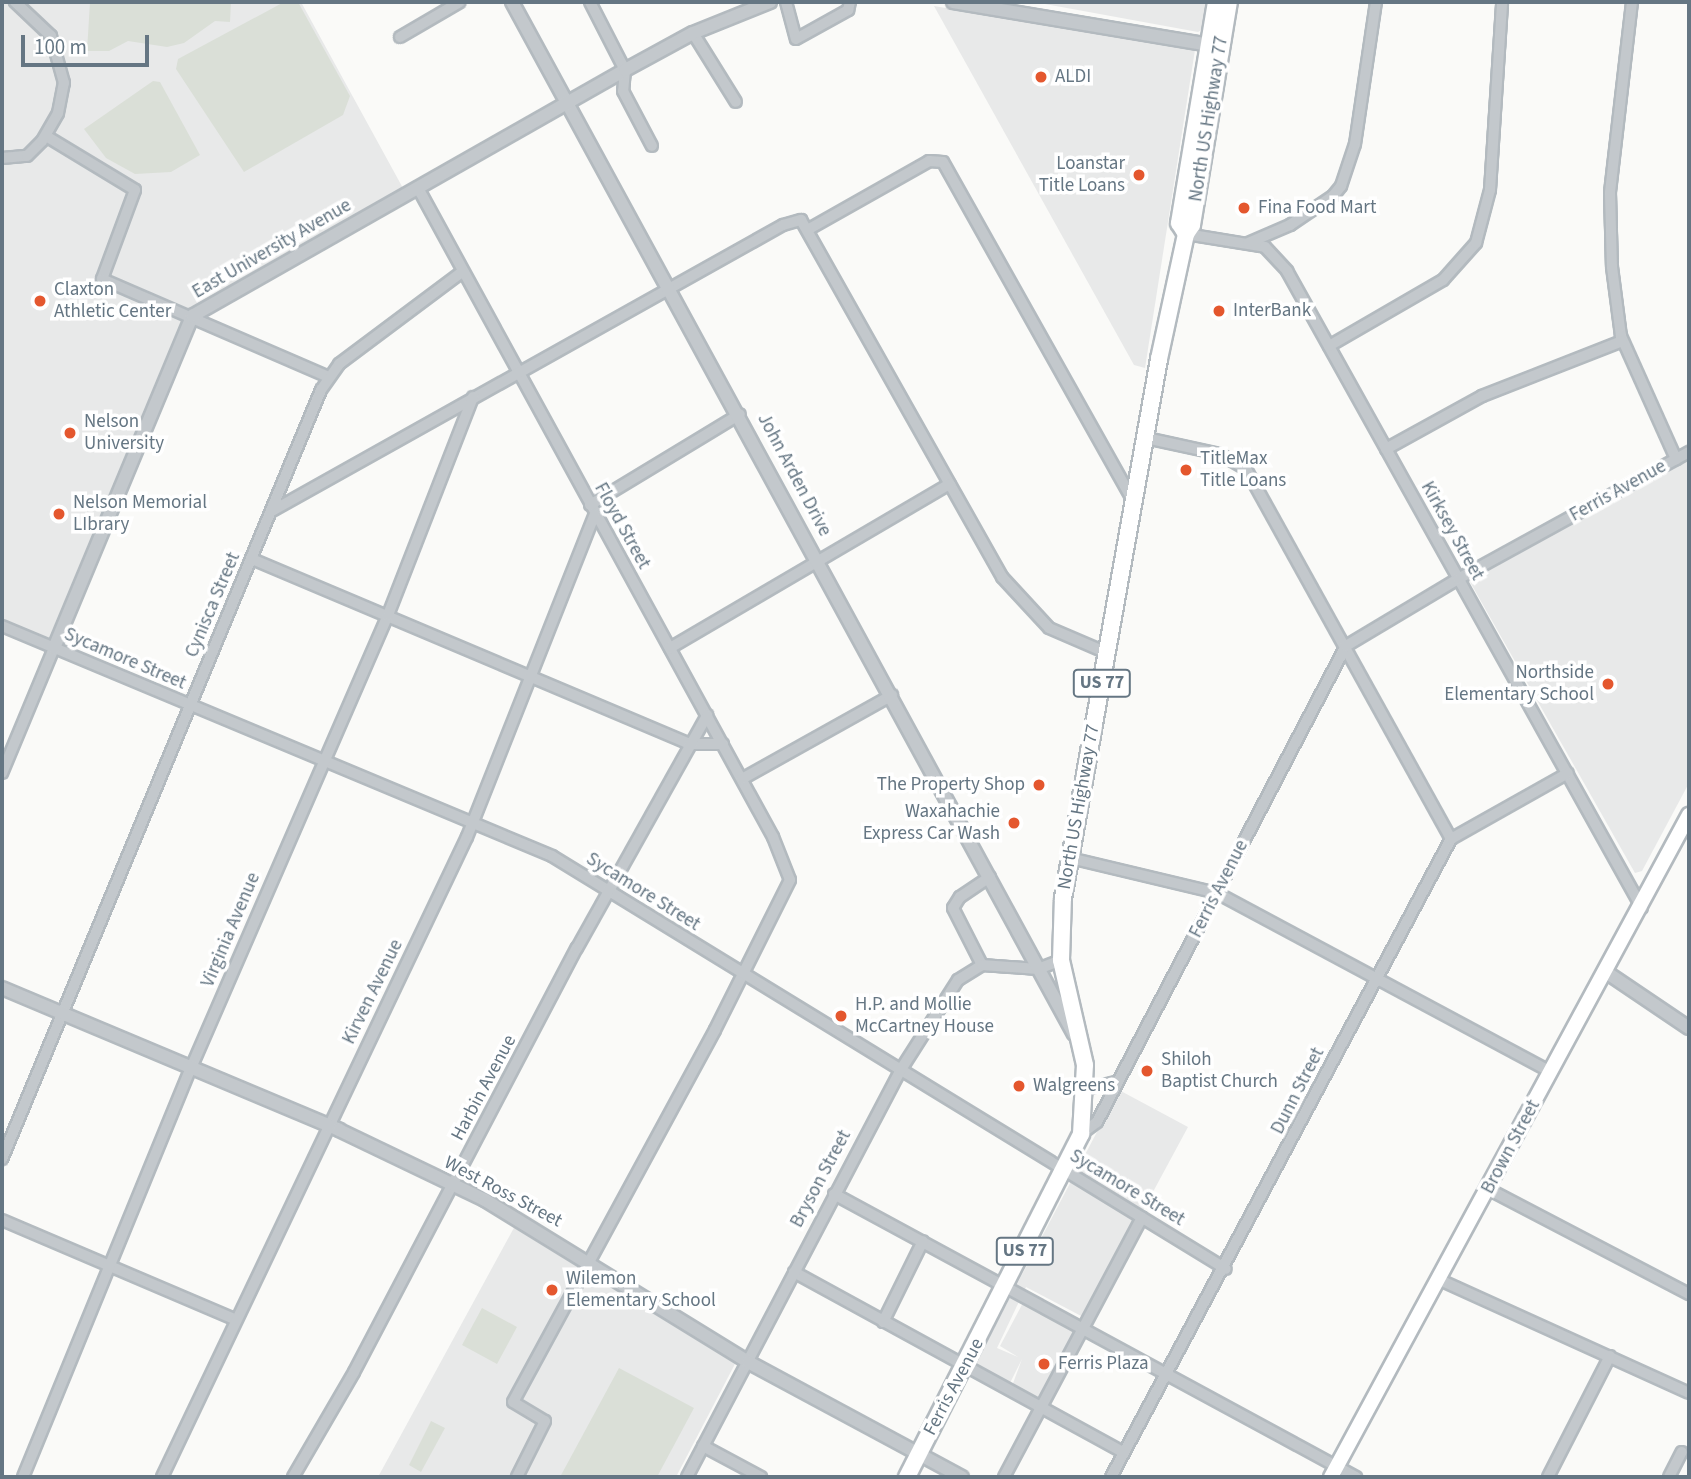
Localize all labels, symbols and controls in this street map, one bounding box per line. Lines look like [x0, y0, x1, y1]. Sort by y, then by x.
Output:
scale bar [24, 21, 152, 65]
text: 100 m [34, 32, 87, 62]
street label: North US Highway 77 [1185, 35, 1233, 203]
place label: ALDI [1055, 66, 1091, 88]
marker: ALDI [1033, 69, 1049, 85]
place label: Loanstar Title Loans [1039, 153, 1125, 197]
marker: Loanstar Title Loans [1131, 167, 1147, 183]
street label: East University Avenue [188, 194, 356, 304]
place label: Fina Food Mart [1258, 197, 1376, 219]
marker: Fina Food Mart [1236, 200, 1252, 216]
place label: Claxton Athletic Center [54, 279, 171, 323]
marker: Claxton Athletic Center [32, 293, 48, 309]
place label: InterBank [1233, 300, 1311, 322]
marker: InterBank [1211, 303, 1227, 319]
street label: John Arden Drive [752, 410, 836, 540]
place label: Nelson University [84, 411, 164, 455]
marker: Nelson University [62, 425, 78, 441]
place label: TitleMax Title Loans [1200, 448, 1286, 492]
street label: Ferris Avenue [1566, 455, 1670, 527]
marker: TitleMax Title Loans [1178, 462, 1194, 478]
street label: Kirksey Street [1416, 478, 1488, 584]
street label: Floyd Street [589, 479, 655, 573]
place label: Nelson Memorial LIbrary [73, 492, 207, 536]
marker: Nelson Memorial LIbrary [51, 506, 67, 522]
street label: Cynisca Street [181, 549, 245, 661]
street label: Sycamore Street [61, 623, 189, 695]
place label: Northside Elementary School [1444, 662, 1594, 706]
road number: US 77 [1072, 668, 1132, 698]
marker: Northside Elementary School [1600, 676, 1616, 692]
street label: North US Highway 77 [1053, 723, 1105, 891]
place label: The Property Shop [877, 774, 1025, 796]
marker: The Property Shop [1031, 777, 1047, 793]
place label: Waxahachie Express Car Wash [863, 801, 1000, 845]
marker: Waxahachie Express Car Wash [1006, 815, 1022, 831]
street label: Ferris Avenue [1185, 836, 1253, 942]
street label: Sycamore Street [582, 848, 704, 936]
street label: Virginia Avenue [197, 869, 265, 991]
street label: Kirven Avenue [338, 936, 408, 1048]
place label: H.P. and Mollie McCartney House [855, 994, 994, 1038]
marker: H.P. and Mollie McCartney House [833, 1008, 849, 1024]
street label: Harbin Avenue [447, 1031, 521, 1145]
street label: Dunn Street [1266, 1044, 1330, 1138]
place label: Shiloh Baptist Church [1161, 1049, 1278, 1093]
marker: Shiloh Baptist Church [1139, 1063, 1155, 1079]
place label: Walgreens [1033, 1075, 1115, 1097]
marker: Walgreens [1011, 1078, 1027, 1094]
street label: Brown Street [1477, 1096, 1545, 1198]
street label: Bryson Street [786, 1126, 856, 1232]
street label: Sycamore Street [1065, 1145, 1189, 1231]
street label: West Ross Street [440, 1151, 566, 1233]
road number: US 77 [995, 1236, 1055, 1266]
place label: Wilemon Elementary School [566, 1268, 716, 1312]
marker: Wilemon Elementary School [544, 1282, 560, 1298]
street label: Ferris Avenue [919, 1335, 989, 1439]
place label: Ferris Plaza [1058, 1353, 1149, 1375]
marker: Ferris Plaza [1036, 1356, 1052, 1372]

